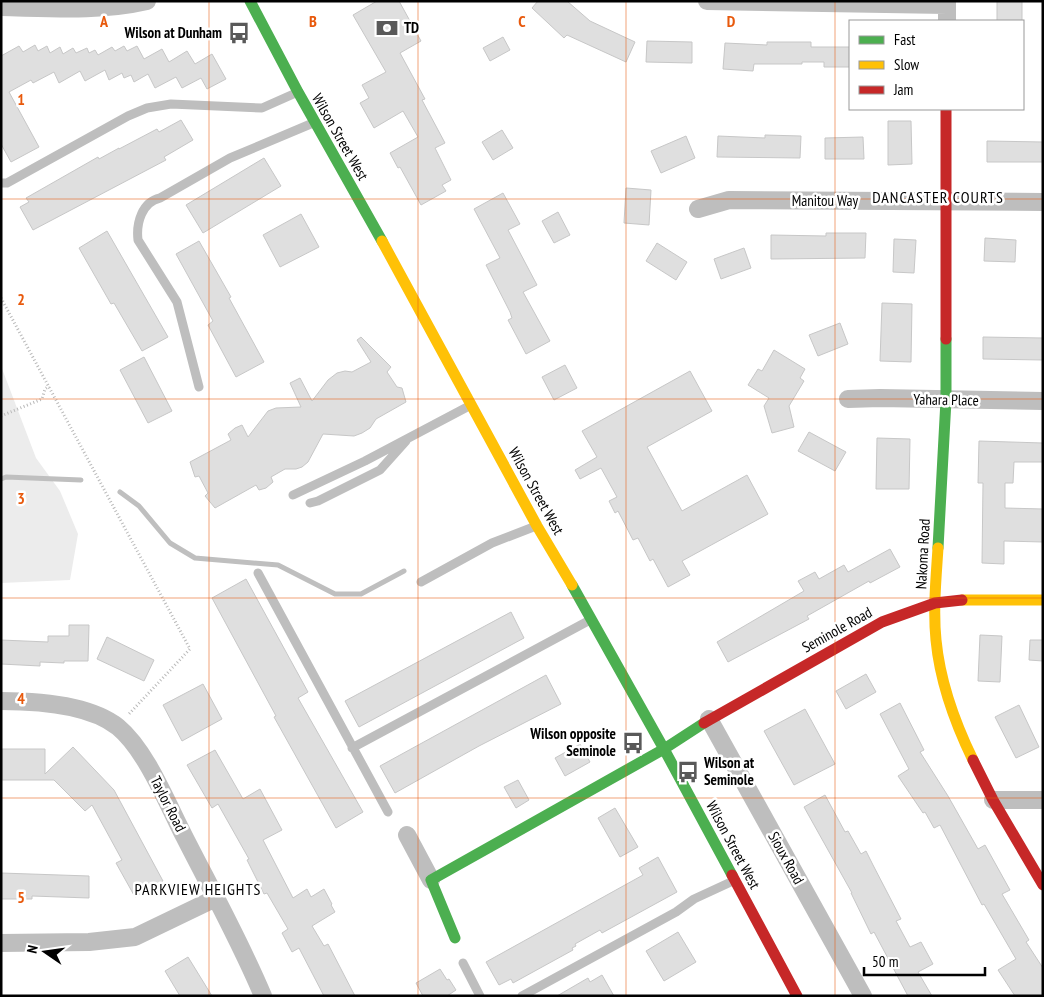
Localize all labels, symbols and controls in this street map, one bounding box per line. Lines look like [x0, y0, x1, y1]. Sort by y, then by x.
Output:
text: A [99, 11, 109, 31]
text: B [309, 11, 317, 31]
text: C [518, 11, 526, 31]
text: D [727, 11, 736, 31]
bank icon: TD [374, 15, 400, 41]
place label: TD [404, 18, 419, 37]
bus stop icon: Wilson at Dunham [226, 20, 252, 46]
legend [849, 20, 1024, 110]
place label: Wilson at Dunham [124, 23, 222, 42]
text: Fast [894, 30, 915, 49]
text: Slow [894, 55, 919, 74]
text: Jam [893, 80, 913, 99]
text: 1 [17, 89, 25, 109]
street label: Wilson Street West [308, 90, 373, 184]
district label: DANCASTER COURTS [872, 187, 1004, 207]
street label: Manitou Way [792, 191, 859, 210]
text: 2 [17, 289, 25, 309]
street label: Yahara Place [913, 389, 979, 410]
street label: Wilson Street West [505, 444, 568, 538]
text: 3 [17, 488, 25, 508]
street label: Nakoma Road [911, 518, 934, 590]
street label: Seminole Road [798, 603, 875, 657]
text: 4 [17, 688, 25, 708]
place label: Wilson opposite Seminole [529, 724, 616, 760]
bus stop icon: Wilson opposite Seminole [620, 730, 646, 756]
place label: Wilson at Seminole [703, 753, 755, 789]
bus stop icon: Wilson at Seminole [675, 759, 701, 785]
street label: Taylor Road [146, 773, 191, 835]
street label: Wilson Street West [702, 797, 765, 892]
street label: Sioux Road [764, 828, 809, 887]
district label: PARKVIEW HEIGHTS [135, 879, 261, 899]
text: 5 [17, 887, 25, 907]
north arrow [20, 927, 70, 977]
text: N [23, 943, 42, 955]
scale bar [864, 944, 985, 976]
text: 50 m [872, 952, 898, 971]

